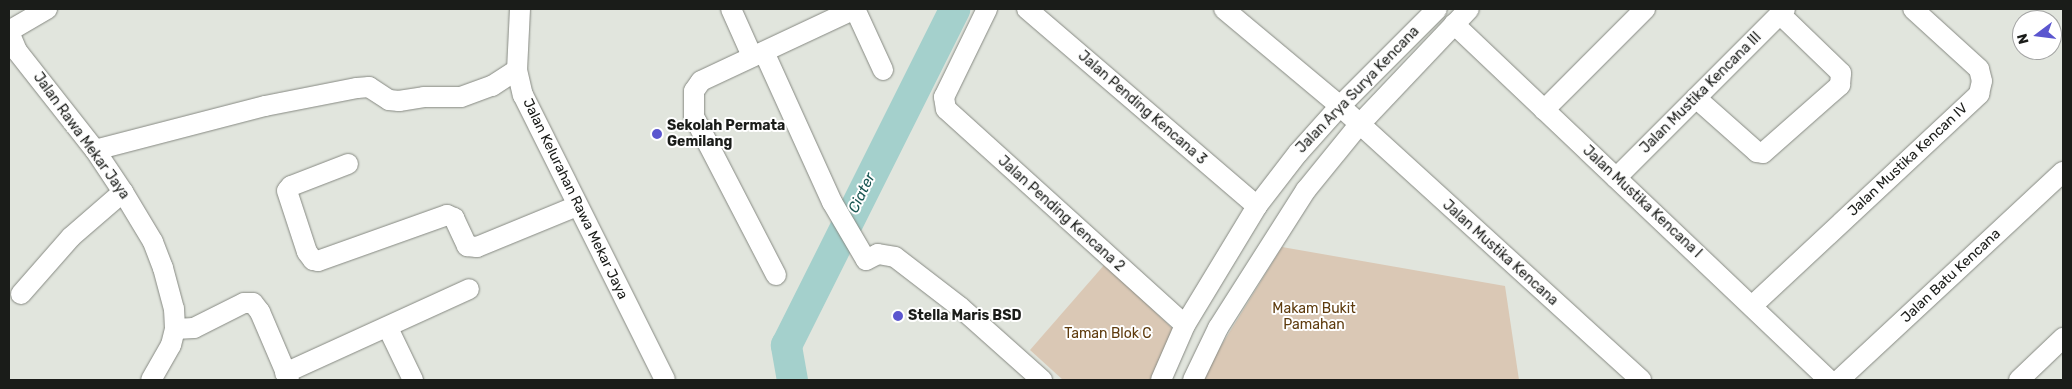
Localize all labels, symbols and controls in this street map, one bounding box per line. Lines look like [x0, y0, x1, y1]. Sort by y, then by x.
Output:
north arrow [2012, 10, 2062, 60]
street label: Jalan Arya Surya Kencana [1293, 23, 1423, 157]
street label: Jalan Mustika Kencana III [1637, 29, 1765, 157]
text: N [2013, 32, 2033, 46]
street label: Jalan Pending Kencana 3 [1074, 48, 1210, 168]
street label: Jalan Rawa Mekar Jaya [29, 69, 133, 203]
street label: Jalan Kelurahan Rawa Mekar Jaya [519, 96, 631, 302]
street label: Jalan Mustika Kencan IV [1844, 100, 1972, 220]
place label: Sekolah Permata Gemilang [667, 118, 785, 150]
marker: Sekolah Permata Gemilang [651, 128, 663, 140]
street label: Jalan Mustika Kencana I [1579, 142, 1705, 262]
street label: Jalan Pending Kencana 2 [994, 153, 1128, 275]
water label: Ciater [845, 170, 879, 216]
street label: Jalan Mustika Kencana [1439, 197, 1561, 309]
street label: Jalan Batu Kencana [1898, 226, 2004, 326]
park label: Makam Bukit Pamahan [1272, 301, 1356, 334]
place label: Stella Maris BSD [908, 308, 1021, 324]
marker: Stella Maris BSD [892, 310, 904, 322]
park label: Taman Blok C [1064, 326, 1152, 342]

